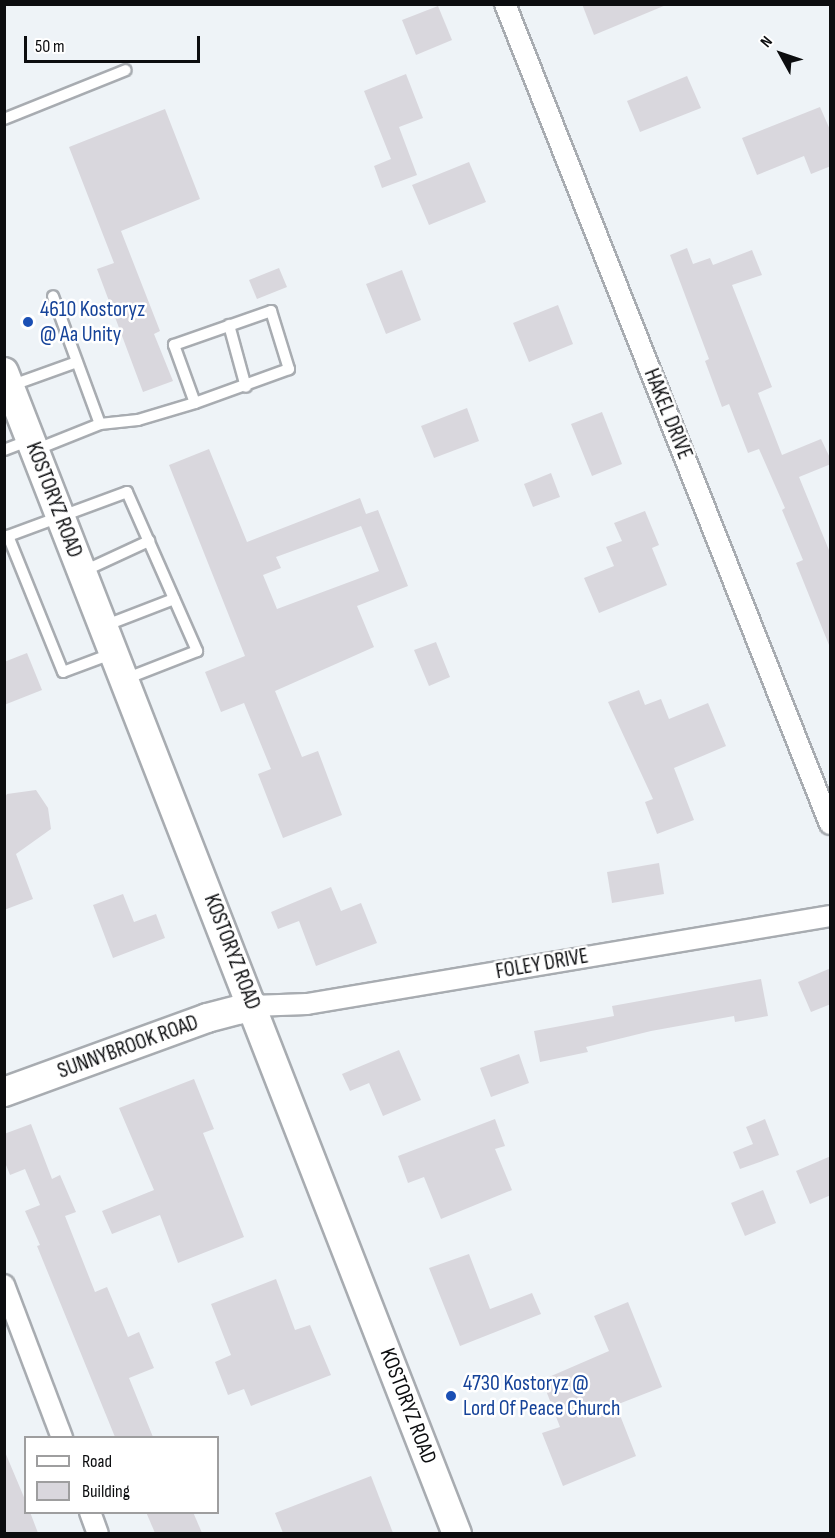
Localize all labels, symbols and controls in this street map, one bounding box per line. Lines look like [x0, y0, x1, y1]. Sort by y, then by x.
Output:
scale bar [27, 24, 202, 62]
north arrow [751, 24, 811, 84]
text: N [757, 33, 777, 51]
text: 50 m [35, 36, 65, 57]
place label: 4610 Kostoryz @ Aa Unity [40, 296, 145, 348]
marker: 4610 Kostoryz @ Aa Unity [21, 315, 35, 329]
street label: HAKEL DRIVE [638, 365, 698, 463]
street label: KOSTORYZ ROAD [20, 438, 88, 562]
street label: KOSTORYZ ROAD [198, 890, 266, 1014]
street label: FOLEY DRIVE [494, 943, 590, 985]
street label: SUNNYBROOK ROAD [54, 1009, 202, 1085]
street label: KOSTORYZ ROAD [374, 1344, 442, 1468]
place label: 4730 Kostoryz @ Lord Of Peace Church [463, 1370, 620, 1422]
marker: 4730 Kostoryz @ Lord Of Peace Church [444, 1389, 458, 1403]
legend [24, 1436, 219, 1514]
text: Road [82, 1451, 112, 1472]
text: Building [82, 1481, 130, 1502]

